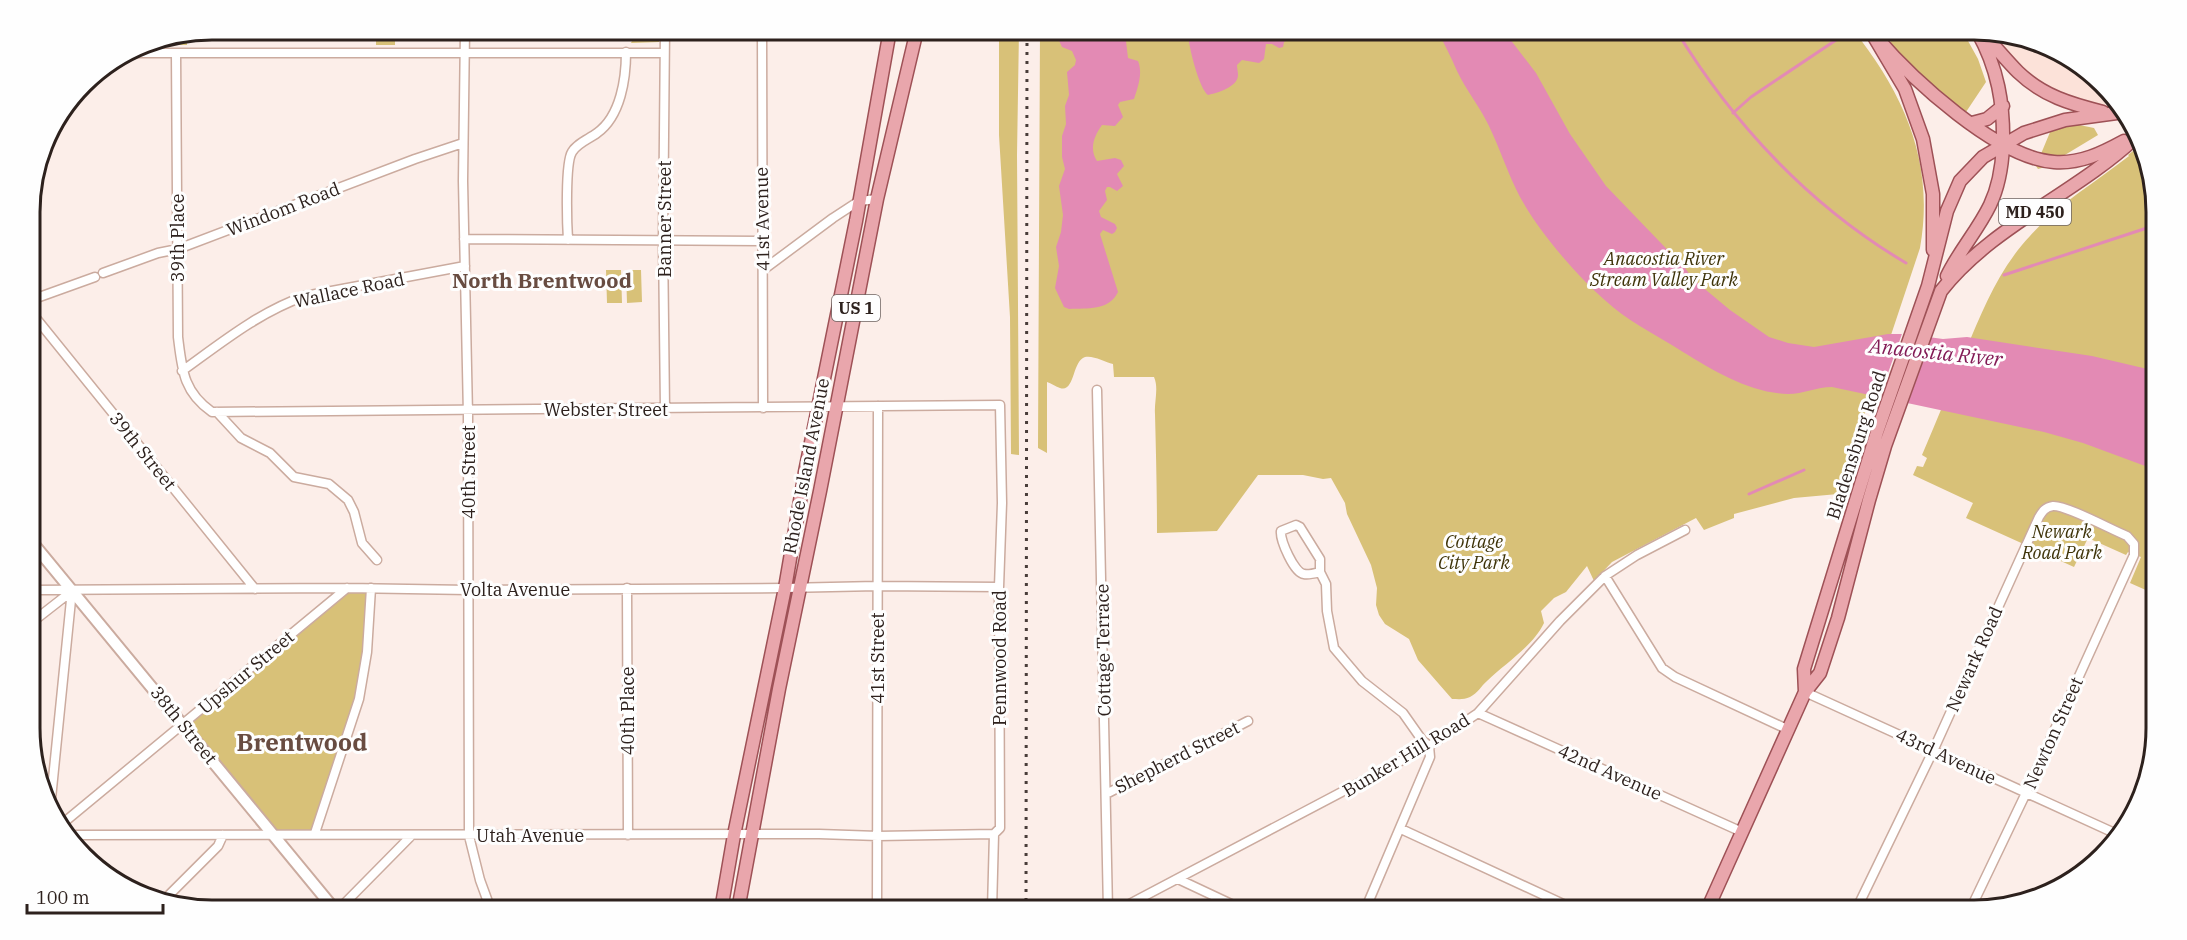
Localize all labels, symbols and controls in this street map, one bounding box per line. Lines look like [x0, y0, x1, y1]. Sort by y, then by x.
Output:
street label: Banner Street [653, 160, 676, 278]
street label: 41st Avenue [750, 167, 774, 271]
street label: Windom Road [223, 177, 343, 241]
street label: 39th Place [166, 194, 189, 282]
road number: MD 450 [1999, 199, 2071, 225]
park label: Anacostia River Stream Valley Park [1589, 247, 1739, 291]
district label: North Brentwood [452, 266, 632, 294]
street label: Wallace Road [292, 267, 407, 313]
road number: US 1 [832, 295, 880, 321]
water label: Anacostia River [1866, 331, 2005, 373]
street label: Bladensburg Road [1821, 368, 1891, 522]
street label: Rhode Island Avenue [778, 376, 834, 556]
street label: Webster Street [544, 398, 668, 421]
street label: 39th Street [105, 407, 181, 495]
street label: 40th Street [457, 425, 480, 519]
park label: Newark Road Park [2021, 520, 2103, 564]
park label: Cottage City Park [1438, 530, 1510, 574]
street label: Volta Avenue [460, 578, 570, 601]
street label: Cottage Terrace [1090, 584, 1116, 716]
street label: Pennwood Road [988, 590, 1011, 726]
street label: Newark Road [1941, 603, 2007, 715]
street label: 41st Street [866, 612, 889, 704]
street label: Upshur Street [193, 625, 299, 719]
street label: 40th Place [616, 667, 639, 755]
street label: Newton Street [2018, 673, 2088, 793]
street label: 38th Street [146, 681, 222, 769]
street label: Bunker Hill Road [1338, 708, 1474, 802]
street label: Shepherd Street [1111, 716, 1243, 798]
street label: 43rd Avenue [1892, 723, 2000, 789]
district label: Brentwood [237, 726, 367, 758]
street label: 42nd Avenue [1554, 739, 1666, 805]
street label: Utah Avenue [476, 824, 584, 847]
scale bar [27, 877, 164, 915]
text: 100 m [36, 886, 90, 909]

